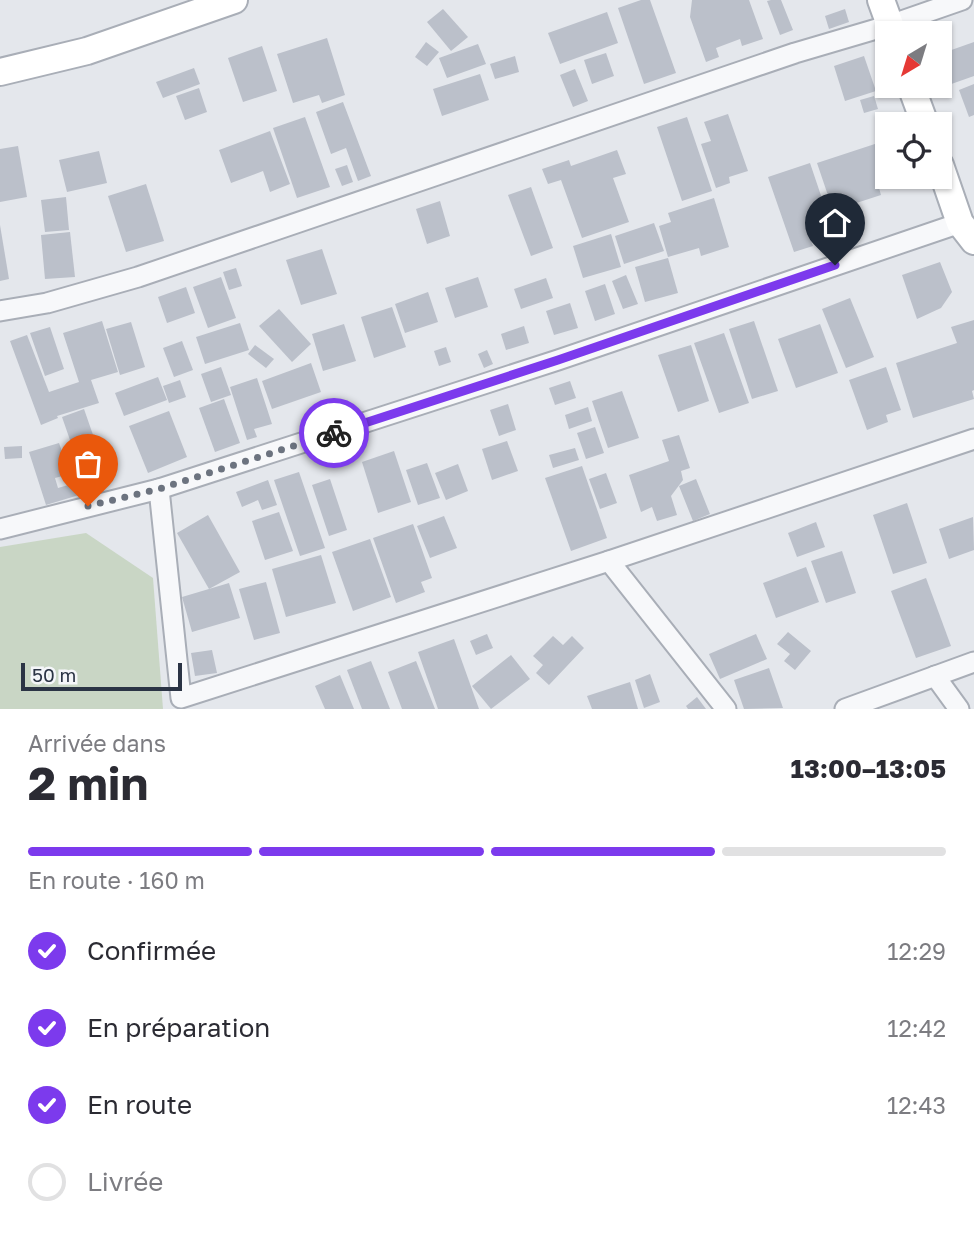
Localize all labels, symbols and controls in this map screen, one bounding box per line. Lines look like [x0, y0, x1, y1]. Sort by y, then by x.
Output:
north arrow [875, 21, 952, 98]
map controls [875, 21, 952, 189]
button: locate [875, 112, 952, 189]
pin [805, 193, 865, 265]
icon: home [816, 204, 854, 242]
courier [299, 398, 369, 468]
icon: bike [315, 414, 353, 452]
pin [58, 434, 118, 506]
icon: bag [69, 445, 107, 483]
scale bar [21, 660, 182, 692]
text: 50 m [32, 663, 76, 686]
text: Arrivée dans [28, 729, 166, 757]
text: 13:00–13:05 [791, 753, 946, 784]
text: 2 min [28, 755, 148, 810]
text: En route · 160 m [28, 866, 205, 894]
icon: check [28, 932, 66, 970]
text: Confirmée [87, 935, 216, 966]
text: 12:29 [887, 937, 946, 965]
icon: check [28, 1009, 66, 1047]
text: En préparation [87, 1012, 270, 1043]
text: 12:42 [887, 1014, 946, 1042]
icon: check [28, 1086, 66, 1124]
text: En route [87, 1089, 192, 1120]
text: 12:43 [887, 1091, 946, 1119]
text: Livrée [87, 1166, 163, 1197]

